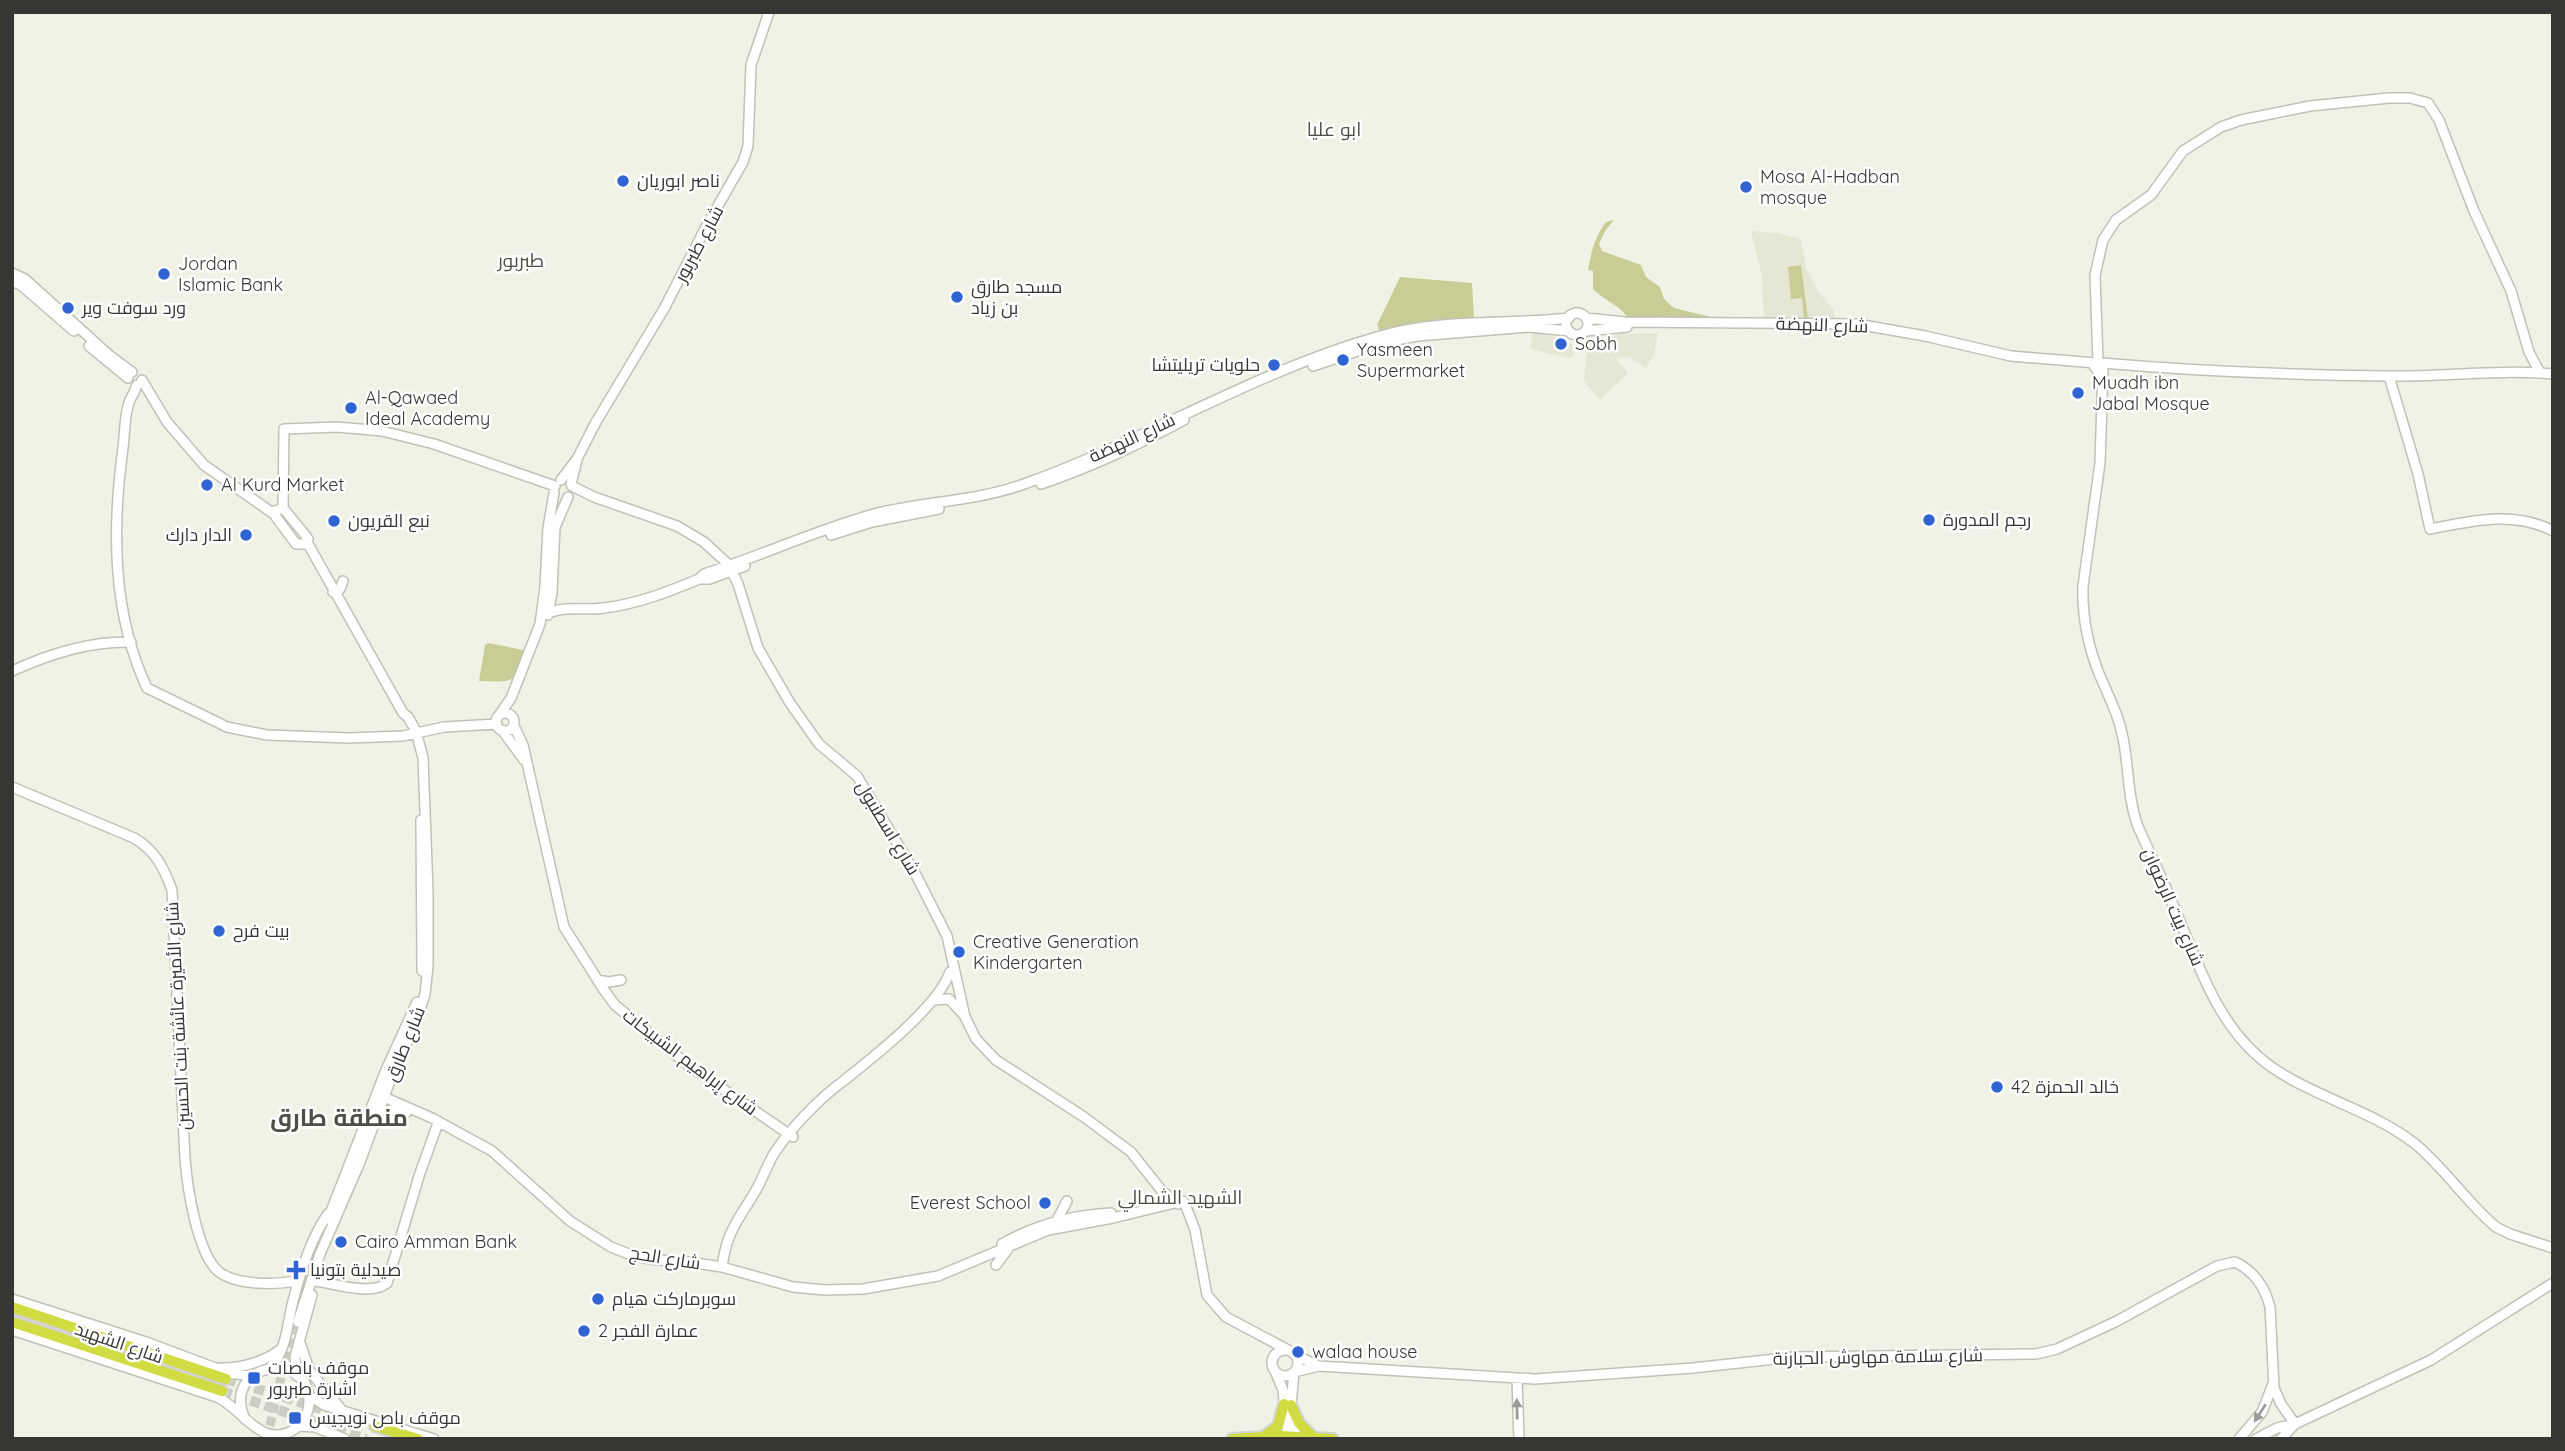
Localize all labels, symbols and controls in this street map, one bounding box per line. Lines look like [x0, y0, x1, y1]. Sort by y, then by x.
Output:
district label: ابو عليا [1307, 117, 1361, 141]
place label: Mosa Al-Hadban mosque [1760, 165, 1900, 209]
place label: ناصر ابوريان [637, 169, 720, 192]
marker: ناصر ابوريان [615, 173, 631, 189]
marker: Mosa Al-Hadban mosque [1738, 179, 1754, 195]
street label: شارع طبربور [668, 201, 729, 288]
district label: طبربور [497, 248, 544, 272]
place label: Jordan Islamic Bank [178, 252, 283, 296]
marker: Jordan Islamic Bank [156, 266, 172, 282]
place label: مسجد طارق بن زياد [971, 275, 1062, 319]
marker: مسجد طارق بن زياد [949, 289, 965, 305]
place label: ورد سوفت وير [81, 296, 186, 319]
marker: ورد سوفت وير [60, 300, 76, 316]
street label: شارع النهضة [1775, 311, 1869, 339]
place label: Sobh [1575, 332, 1617, 355]
marker: Sobh [1553, 336, 1569, 352]
place label: Yasmeen Supermarket [1357, 338, 1465, 382]
marker: Yasmeen Supermarket [1335, 352, 1351, 368]
place label: حلويات تريليتشا [1151, 353, 1260, 376]
marker: حلويات تريليتشا [1266, 357, 1282, 373]
place label: Muadh ibn Jabal Mosque [2092, 371, 2210, 415]
marker: Muadh ibn Jabal Mosque [2070, 385, 2086, 401]
place label: Al-Qawaed Ideal Academy [365, 386, 490, 430]
marker: Al-Qawaed Ideal Academy [343, 400, 359, 416]
street label: شارع النهضة [1085, 408, 1179, 468]
place label: Al Kurd Market [221, 473, 344, 496]
marker: Al Kurd Market [199, 477, 215, 493]
place label: رجم المدورة [1943, 508, 2031, 532]
place label: نبع القريون [348, 509, 430, 533]
marker: رجم المدورة [1921, 512, 1937, 528]
marker: نبع القريون [326, 513, 342, 529]
place label: الدار دارك [166, 523, 232, 546]
marker: الدار دارك [238, 527, 254, 543]
street label: شارع اسطنبول [850, 776, 926, 880]
street label: شارع بيت الرضوان [2136, 844, 2210, 970]
street label: شارع الأميرة عائشة بنت الحسين [160, 901, 196, 1131]
place label: بيت فرح [233, 919, 289, 943]
marker: بيت فرح [211, 923, 227, 939]
place label: Creative Generation Kindergarten [973, 930, 1139, 974]
marker: Creative Generation Kindergarten [951, 944, 967, 960]
street label: شارع طارق [379, 1003, 431, 1085]
street label: شارع إبراهيم الشبيكات [618, 1003, 762, 1121]
place label: خالد الحمزة 42 [2011, 1075, 2119, 1098]
marker: خالد الحمزة 42 [1989, 1079, 2005, 1095]
district label: منطقة طارق [270, 1102, 408, 1132]
district label: الشهيد الشمالي [1118, 1185, 1242, 1212]
place label: Everest School [910, 1191, 1031, 1214]
marker: Everest School [1037, 1195, 1053, 1211]
place label: Cairo Amman Bank [355, 1230, 517, 1253]
marker: Cairo Amman Bank [333, 1234, 349, 1250]
street label: شارع الحج [628, 1241, 702, 1275]
place label: صيدلية بتونيا [310, 1258, 401, 1281]
marker: صيدلية بتونيا [288, 1262, 304, 1278]
place label: سوبرماركت هيام [612, 1287, 736, 1311]
marker: سوبرماركت هيام [590, 1291, 606, 1307]
street label: شارع الشهيد [72, 1317, 166, 1369]
place label: عمارة الفجر 2 [598, 1319, 699, 1342]
marker: عمارة الفجر 2 [576, 1323, 592, 1339]
place label: walaa house [1312, 1340, 1418, 1363]
street label: شارع سلامة مهاوش الحبارنة [1773, 1343, 1983, 1371]
marker: walaa house [1290, 1344, 1306, 1360]
place label: موقف باصات اشارة طبربور [267, 1356, 369, 1400]
marker: موقف باصات اشارة طبربور [246, 1370, 262, 1386]
one-way arrow [1511, 1398, 1523, 1420]
one-way arrow [2253, 1404, 2267, 1422]
place label: موقف باص نويجيس [309, 1406, 461, 1429]
marker: موقف باص نويجيس [287, 1410, 303, 1426]

